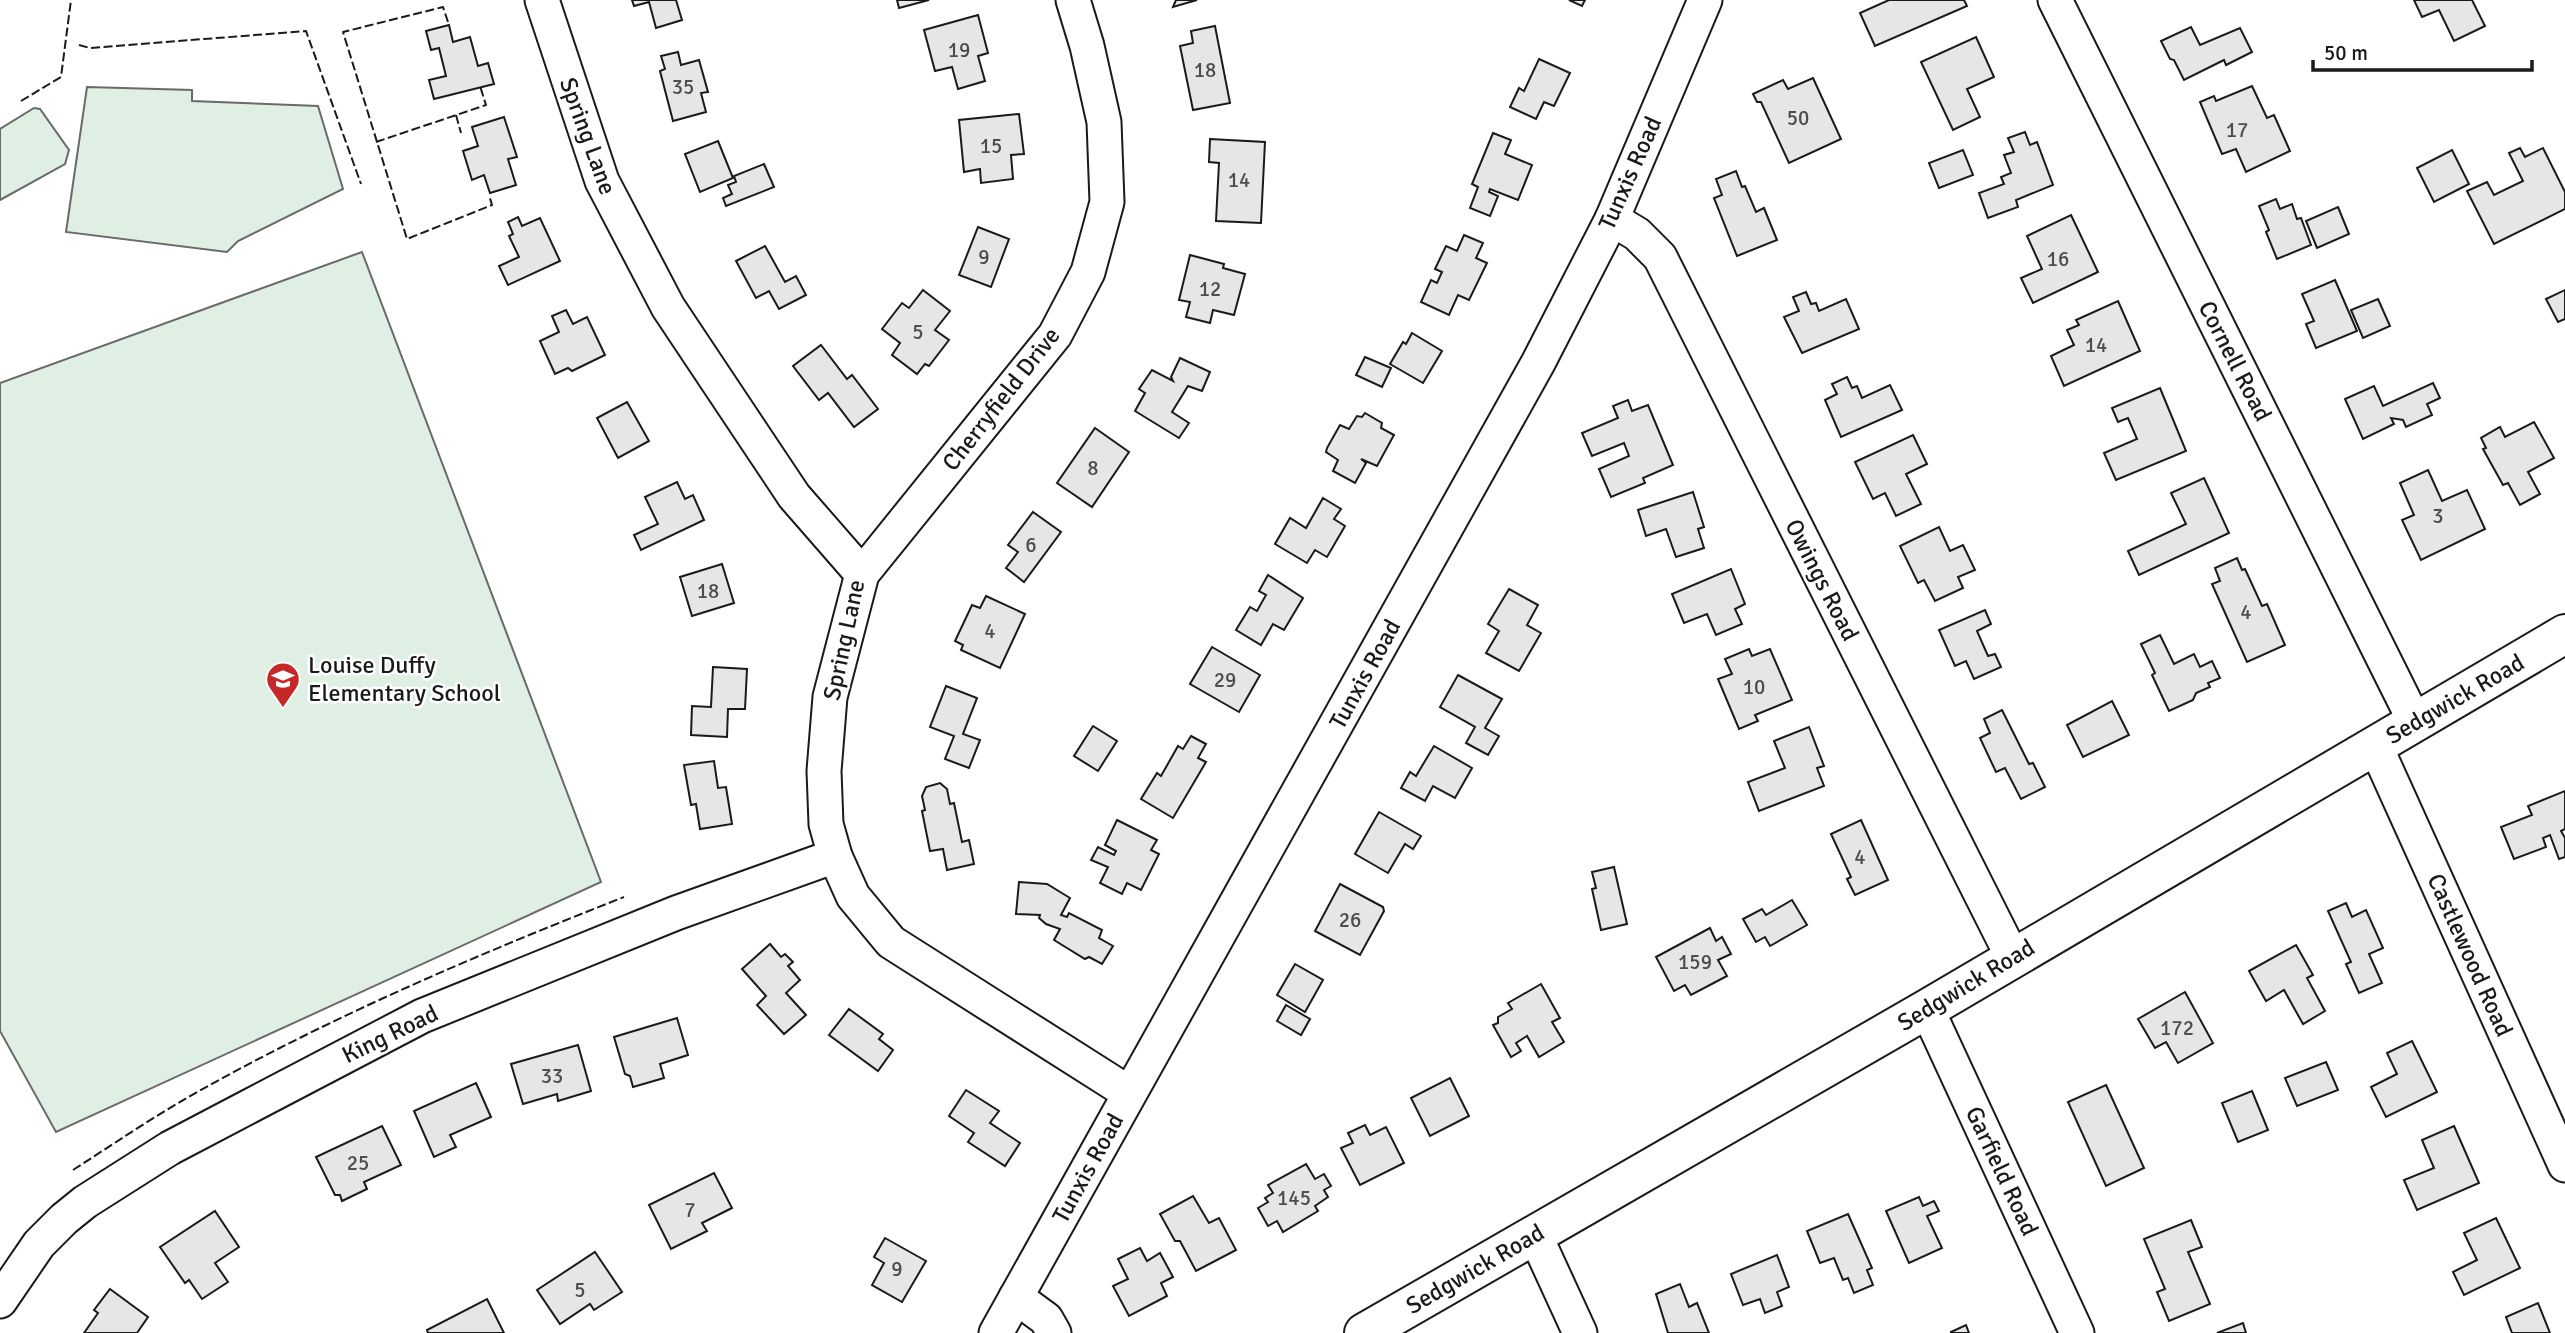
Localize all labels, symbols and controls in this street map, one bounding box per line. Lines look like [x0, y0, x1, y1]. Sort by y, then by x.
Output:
scale bar [2313, 28, 2532, 72]
house number: 19 [948, 37, 970, 63]
text: 50 m [2324, 40, 2368, 66]
house number: 18 [1194, 57, 1216, 83]
street label: Spring Lane [553, 73, 623, 199]
house number: 35 [672, 74, 694, 100]
house number: 50 [1787, 105, 1809, 131]
street label: Tunxis Road [1592, 112, 1668, 234]
house number: 17 [2226, 117, 2248, 143]
house number: 15 [980, 133, 1002, 159]
house number: 14 [1228, 167, 1250, 193]
house number: 9 [978, 244, 990, 270]
house number: 16 [2047, 246, 2069, 272]
house number: 12 [1199, 276, 1221, 302]
street label: Cornell Road [2192, 296, 2278, 426]
house number: 5 [912, 319, 924, 345]
street label: Cherryfield Drive [936, 321, 1066, 477]
house number: 14 [2085, 332, 2107, 358]
house number: 8 [1087, 455, 1099, 481]
house number: 3 [2432, 503, 2444, 529]
street label: Owings Road [1778, 514, 1866, 646]
house number: 6 [1025, 532, 1037, 558]
street label: Spring Lane [817, 577, 871, 703]
house number: 18 [697, 578, 719, 604]
house number: 4 [2240, 599, 2252, 625]
street label: Tunxis Road [1323, 614, 1407, 734]
house number: 4 [984, 618, 996, 644]
street label: Sedgwick Road [2380, 647, 2530, 751]
place label: Louise Duffy Elementary School [308, 650, 501, 708]
school or university icon: Louise Duffy Elementary School [264, 660, 302, 709]
house number: 29 [1214, 667, 1236, 693]
house number: 10 [1743, 674, 1765, 700]
house number: 4 [1854, 844, 1866, 870]
street label: Castlewood Road [2421, 869, 2519, 1041]
house number: 26 [1339, 907, 1361, 933]
street label: Sedgwick Road [1892, 932, 2040, 1038]
house number: 159 [1678, 949, 1712, 975]
street label: King Road [337, 998, 443, 1070]
house number: 172 [2160, 1015, 2194, 1041]
house number: 33 [541, 1063, 563, 1089]
street label: Garfield Road [1959, 1102, 2045, 1240]
street label: Tunxis Road [1046, 1108, 1130, 1228]
house number: 25 [347, 1150, 369, 1176]
house number: 145 [1277, 1185, 1311, 1211]
house number: 7 [684, 1197, 696, 1223]
street label: Sedgwick Road [1400, 1217, 1550, 1321]
house number: 9 [891, 1256, 903, 1282]
house number: 5 [574, 1277, 586, 1303]

